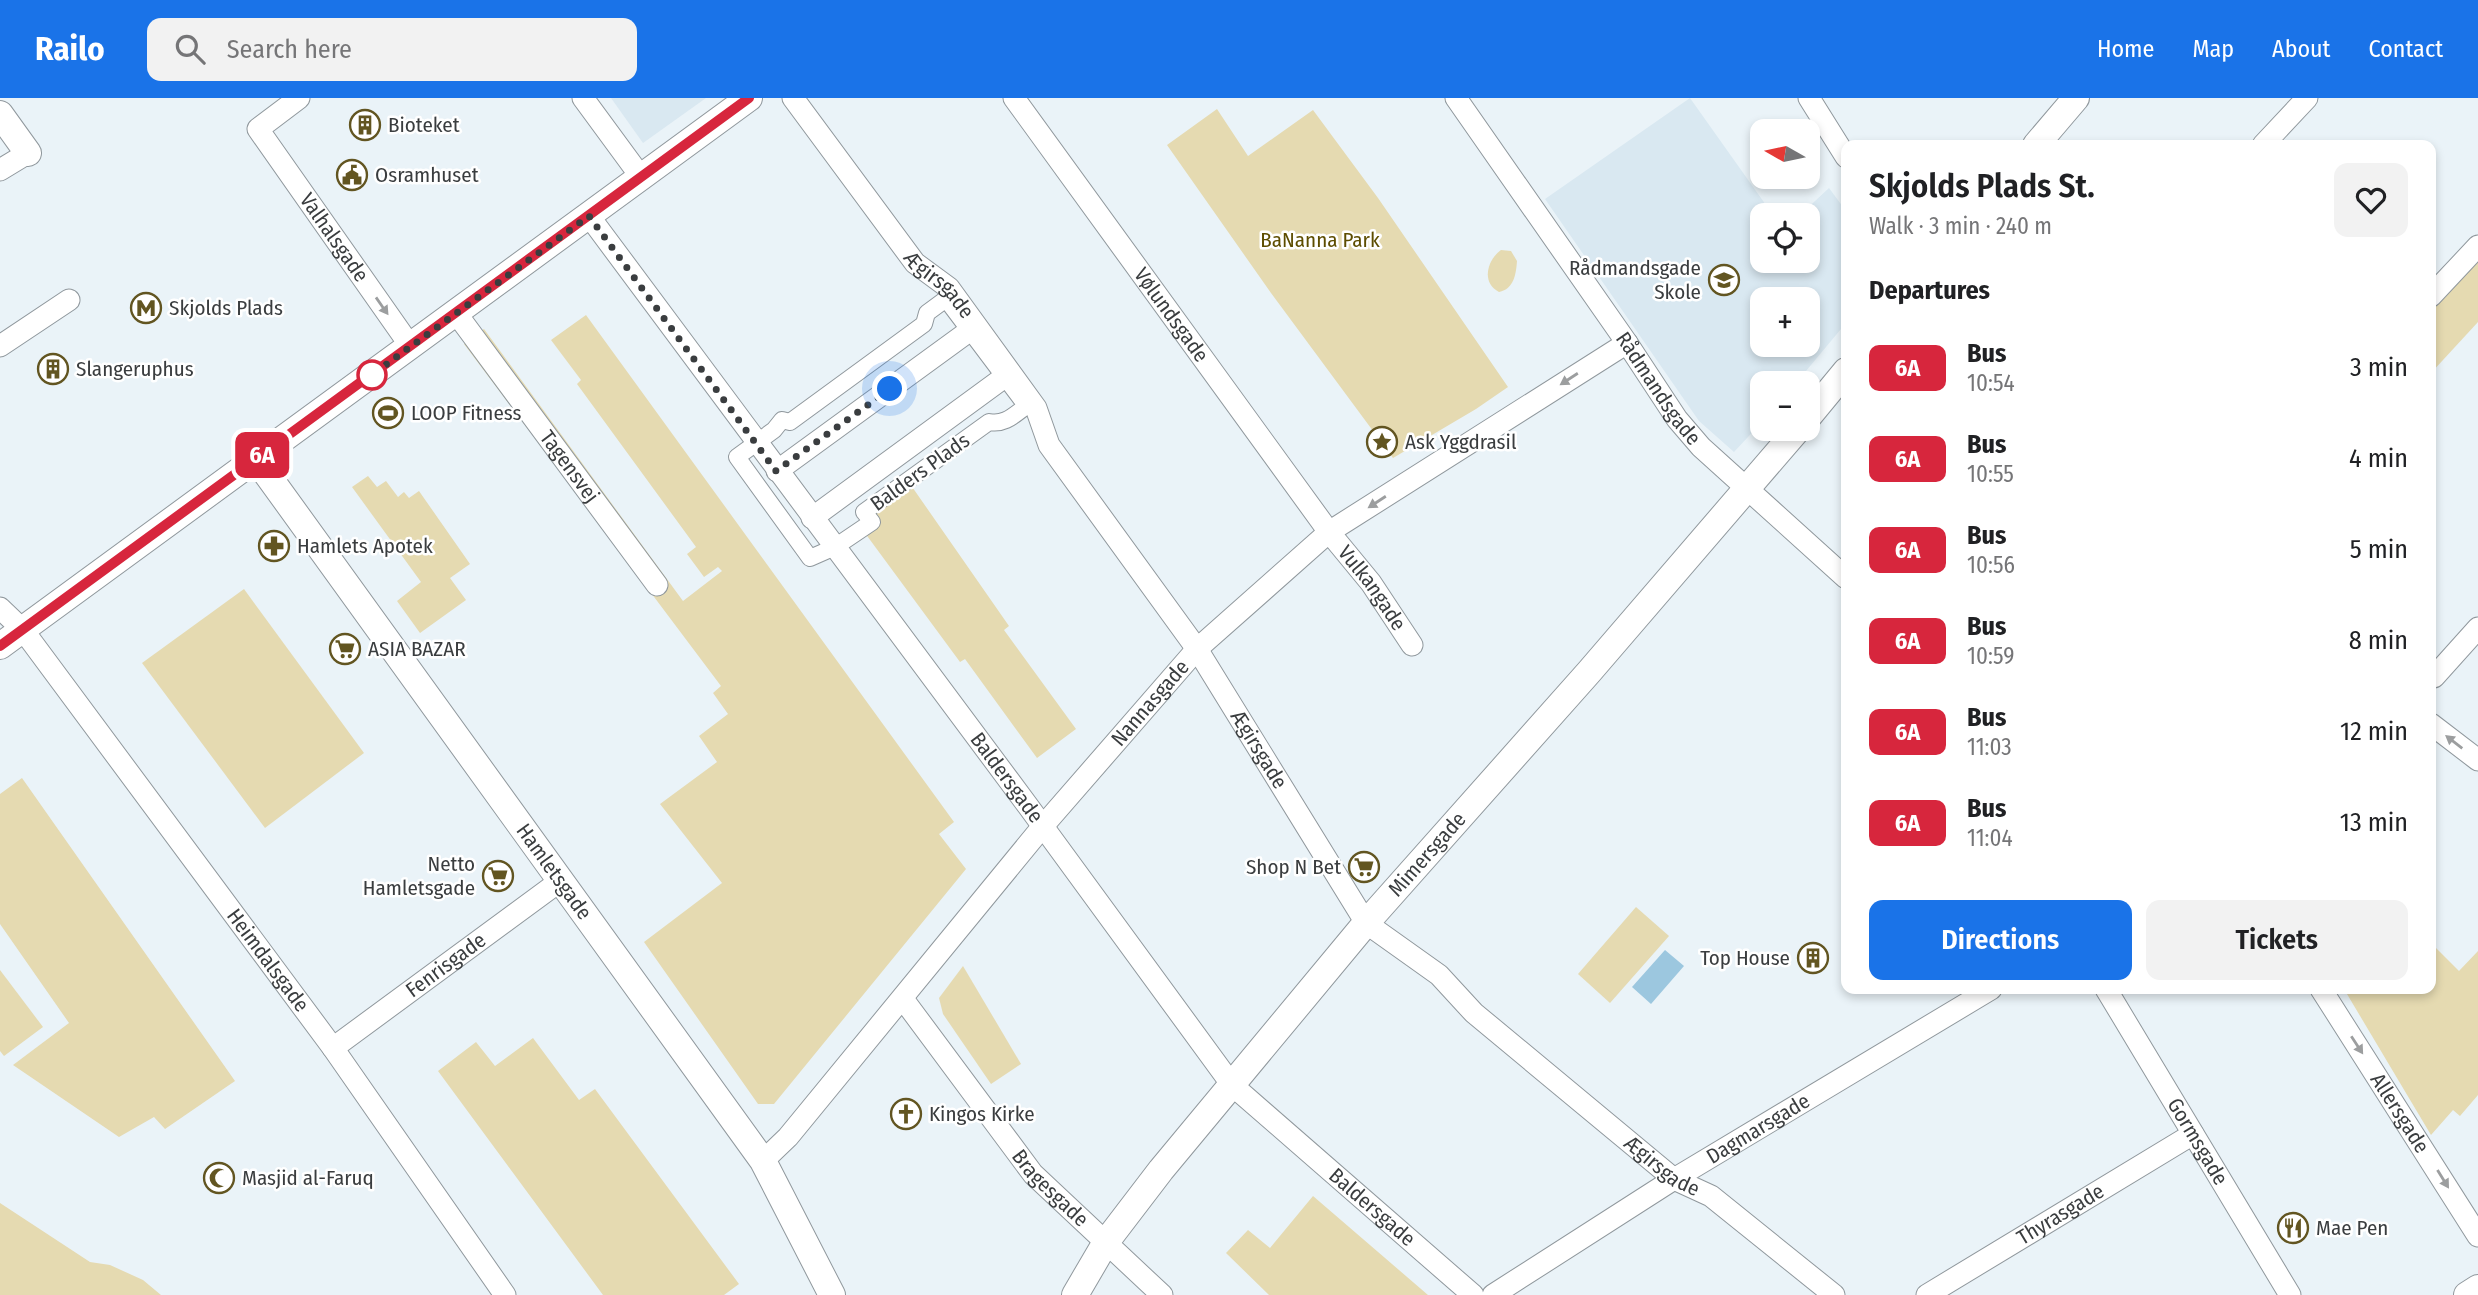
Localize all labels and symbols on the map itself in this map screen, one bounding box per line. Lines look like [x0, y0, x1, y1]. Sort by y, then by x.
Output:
building icon: Bioteket [348, 108, 382, 142]
place label: Bioteket [388, 112, 460, 138]
north arrow [1750, 119, 1820, 189]
public building icon: Osramhuset [335, 158, 369, 192]
place label: Osramhuset [375, 162, 479, 188]
street label: Valhalsgade [294, 188, 374, 287]
park label: BaNanna Park [1260, 227, 1380, 253]
street label: Ægirsgade [897, 246, 980, 323]
place label: Rådmandsgade Skole [1569, 255, 1701, 305]
street label: Vølundsgade [1128, 263, 1214, 367]
school or university icon: Rådmandsgade Skole [1707, 263, 1741, 297]
metro station icon: Skjolds Plads [129, 291, 163, 325]
place label: Skjolds Plads [169, 295, 283, 321]
one-way arrow [375, 297, 389, 315]
street label: Rådmandsgade [1610, 327, 1707, 450]
building icon: Slangeruphus [36, 352, 70, 386]
place label: Slangeruphus [76, 356, 194, 382]
unlabelled marker [357, 360, 387, 390]
your location [872, 371, 907, 406]
one-way arrow [1560, 373, 1579, 386]
sports icon: LOOP Fitness [371, 396, 405, 430]
place label: LOOP Fitness [411, 400, 522, 426]
street label: Tagensvej [534, 425, 605, 508]
place icon: Ask Yggdrasil [1365, 425, 1399, 459]
street label: Balders Plads [865, 427, 975, 517]
place label: Ask Yggdrasil [1405, 429, 1517, 455]
line badge: 6A [230, 432, 294, 478]
one-way arrow [1368, 495, 1387, 508]
pharmacy icon: Hamlets Apotek [257, 529, 291, 563]
place label: Hamlets Apotek [297, 533, 433, 559]
street label: Vulkangade [1332, 540, 1412, 635]
supermarket icon: ASIA BAZAR [328, 632, 362, 666]
place label: ASIA BAZAR [368, 636, 466, 662]
street label: Nannasgade [1106, 654, 1195, 751]
street label: Ægirsgade [1224, 705, 1293, 794]
street label: Baldersgade [965, 727, 1049, 828]
one-way arrow [2446, 735, 2464, 750]
street label: Mimersgade [1383, 807, 1471, 902]
street label: Hamletsgade [511, 819, 597, 925]
supermarket icon: Shop N Bet [1347, 850, 1381, 884]
place label: Netto Hamletsgade [363, 851, 475, 901]
place label: Shop N Bet [1246, 854, 1341, 880]
supermarket icon: Netto Hamletsgade [481, 859, 515, 893]
street label: Heimdalsgade [221, 904, 315, 1017]
street label: Fenrisgade [401, 927, 491, 1003]
building icon: Top House [1796, 941, 1830, 975]
place label: Top House [1700, 945, 1790, 971]
one-way arrow [2351, 1035, 2364, 1055]
street label: Allersgade [2365, 1068, 2435, 1158]
street label: Dagmarsgade [1702, 1088, 1814, 1170]
street label: Gormsgade [2162, 1093, 2234, 1190]
church icon: Kingos Kirke [889, 1097, 923, 1131]
place label: Kingos Kirke [929, 1101, 1035, 1127]
street label: Ægirsgade [1618, 1130, 1704, 1202]
street label: Bragesgade [1006, 1144, 1094, 1232]
mosque icon: Masjid al-Faruq [202, 1161, 236, 1195]
street label: Baldersgade [1324, 1163, 1421, 1252]
place label: Masjid al-Faruq [242, 1165, 374, 1191]
one-way arrow [2436, 1170, 2449, 1189]
street label: Thyrasgade [2012, 1178, 2109, 1251]
restaurant icon: Mae Pen [2276, 1211, 2310, 1245]
place label: Mae Pen [2316, 1215, 2388, 1241]

